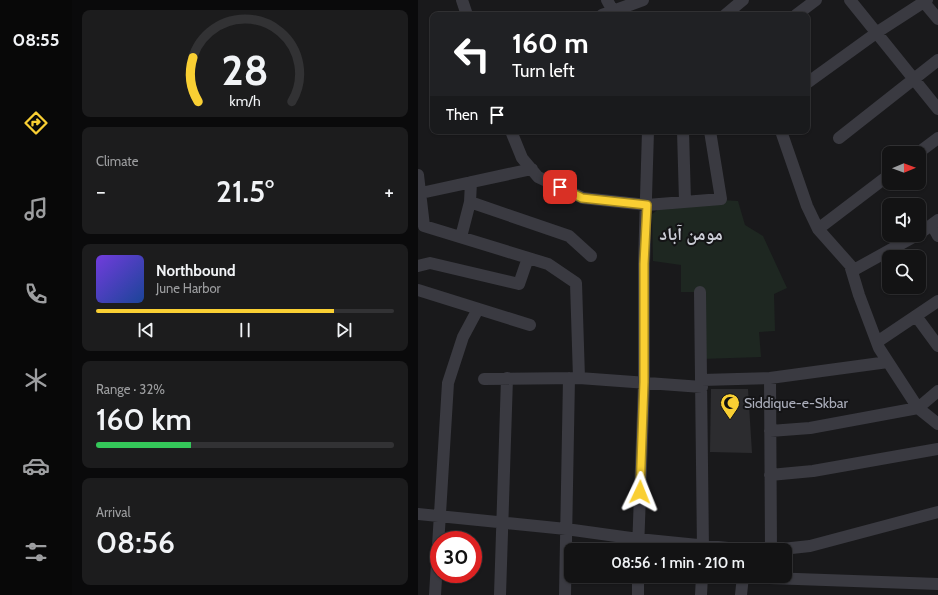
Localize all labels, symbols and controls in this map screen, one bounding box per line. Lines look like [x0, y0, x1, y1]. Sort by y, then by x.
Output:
text: 160 m [512, 26, 588, 60]
icon: left [446, 28, 498, 80]
text: 08:55 [13, 29, 59, 51]
text: 28 [221, 44, 269, 94]
text: Turn left [512, 60, 575, 82]
text: km/h [229, 91, 261, 109]
icon: arrive [486, 104, 508, 126]
text: Then [446, 106, 478, 124]
icon: directions [22, 109, 50, 137]
north arrow [882, 146, 926, 190]
map controls [882, 146, 926, 294]
text: Climate [96, 153, 138, 169]
pin [543, 170, 577, 204]
text: 21.5° [216, 173, 274, 210]
icon: arrive [549, 176, 571, 198]
text: − [96, 178, 106, 205]
text: + [384, 178, 394, 205]
icon: music [22, 195, 50, 223]
button: sound [882, 198, 926, 242]
district label: مومن آباد [659, 223, 723, 245]
button: search [882, 250, 926, 294]
text: Northbound [156, 262, 236, 280]
icon: phone [22, 280, 50, 308]
text: June Harbor [156, 280, 221, 296]
icon: previous [135, 319, 157, 341]
icon: pause [234, 319, 256, 341]
icon: next [333, 319, 355, 341]
icon: climate [22, 366, 50, 394]
text: Range · 32% [96, 381, 165, 397]
mosque icon: Siddique-e-Skbar [719, 392, 741, 420]
place label: Siddique-e-Skbar [744, 394, 849, 412]
text: 160 km [96, 401, 192, 438]
icon: car [22, 452, 50, 480]
position arrow [619, 471, 661, 513]
text: Arrival [96, 504, 131, 520]
text: 08:56 [96, 524, 175, 561]
speed limit sign: 30 [430, 531, 482, 583]
icon: filters [22, 538, 50, 566]
text: 08:56 · 1 min · 210 m [611, 554, 745, 572]

